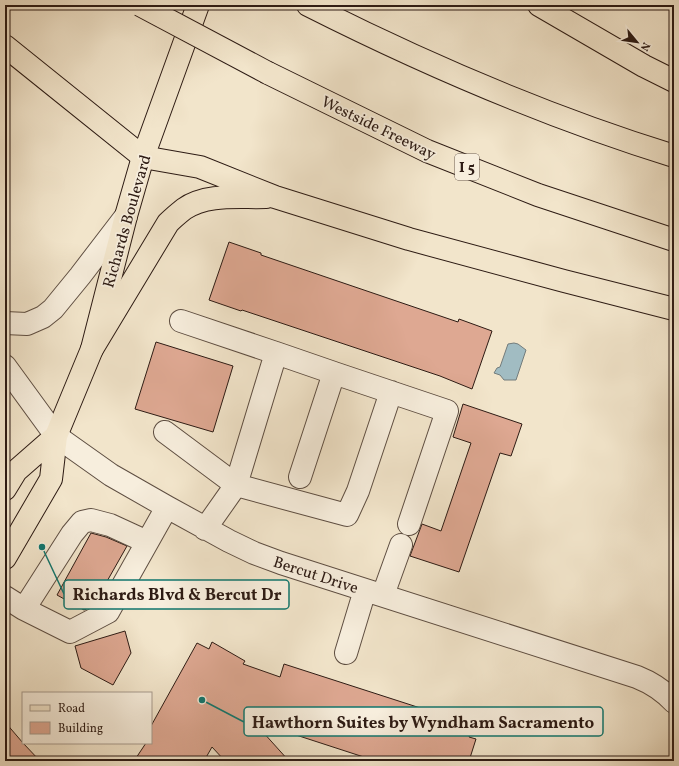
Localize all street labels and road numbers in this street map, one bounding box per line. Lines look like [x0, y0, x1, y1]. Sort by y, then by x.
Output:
street label: Westside Freeway [317, 92, 439, 166]
street label: Richards Boulevard [98, 152, 157, 291]
road number: I 5 [455, 154, 479, 180]
street label: Bercut Drive [270, 552, 361, 600]

